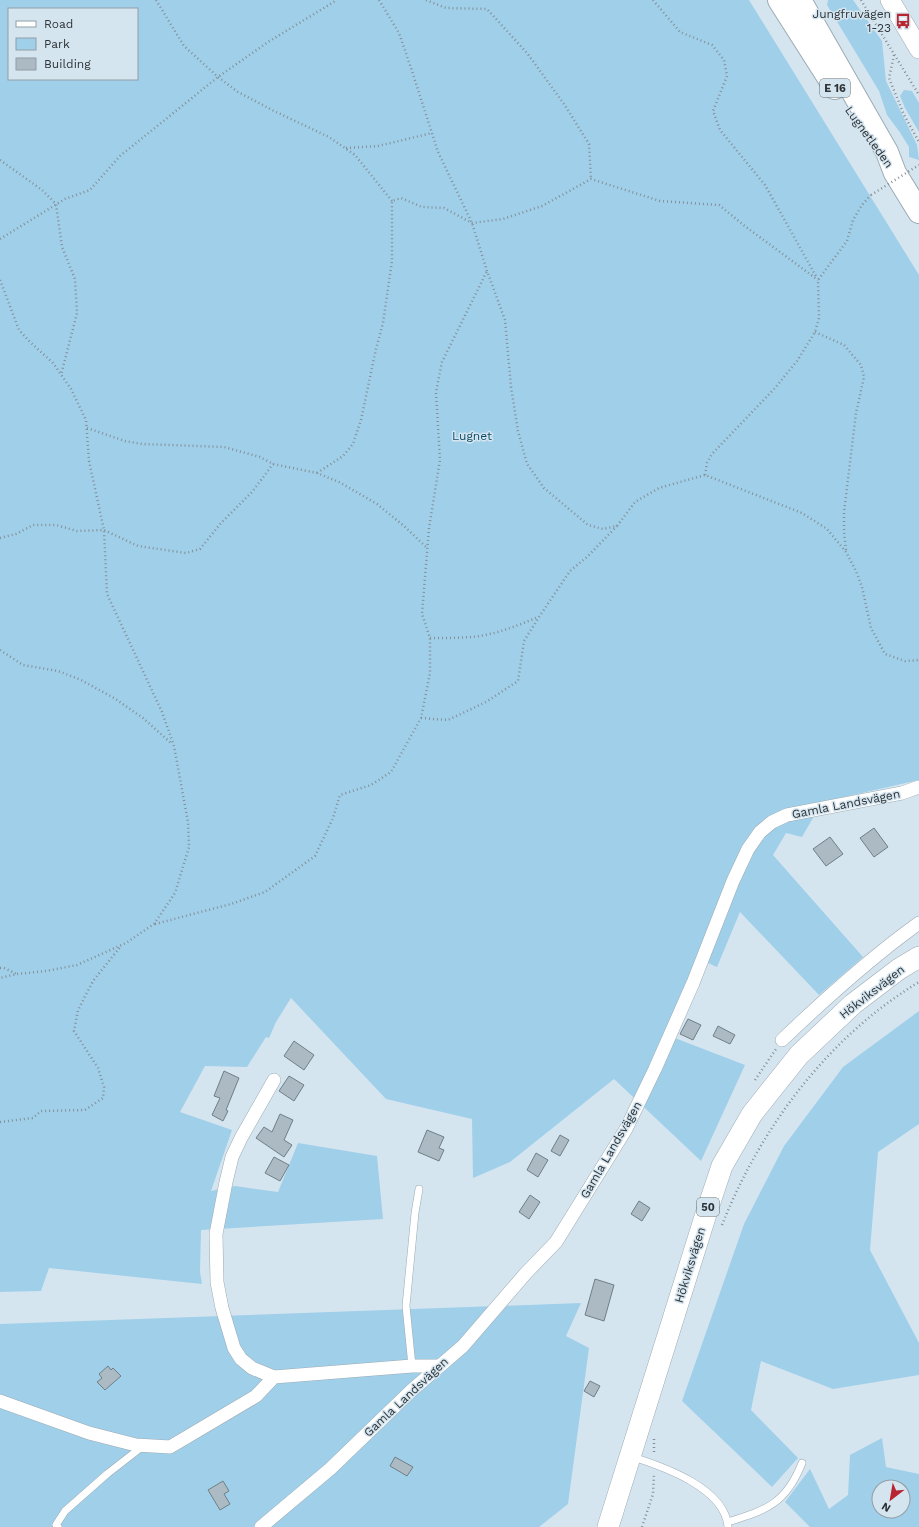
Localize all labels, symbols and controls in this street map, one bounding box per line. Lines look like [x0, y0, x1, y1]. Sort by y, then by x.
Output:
place label: Jungfruvägen 1-23 [812, 7, 891, 35]
legend [8, 8, 138, 80]
bus stop icon: Jungfruvägen 1-23 [894, 12, 912, 30]
text: Road [44, 17, 73, 31]
text: Park [44, 37, 70, 51]
text: Building [44, 57, 91, 71]
road number: E 16 [820, 79, 850, 97]
street label: Lugnetleden [842, 104, 896, 170]
park label: Lugnet [452, 429, 492, 443]
street label: Gamla Landsvägen [791, 787, 901, 821]
street label: Hökviksvägen [837, 962, 907, 1022]
street label: Gamla Landsvägen [577, 1099, 645, 1201]
road number: 50 [697, 1198, 719, 1216]
street label: Hökviksvägen [672, 1225, 708, 1305]
street label: Gamla Landsvägen [361, 1354, 451, 1440]
north arrow [871, 1479, 911, 1519]
text: N [879, 1499, 893, 1515]

